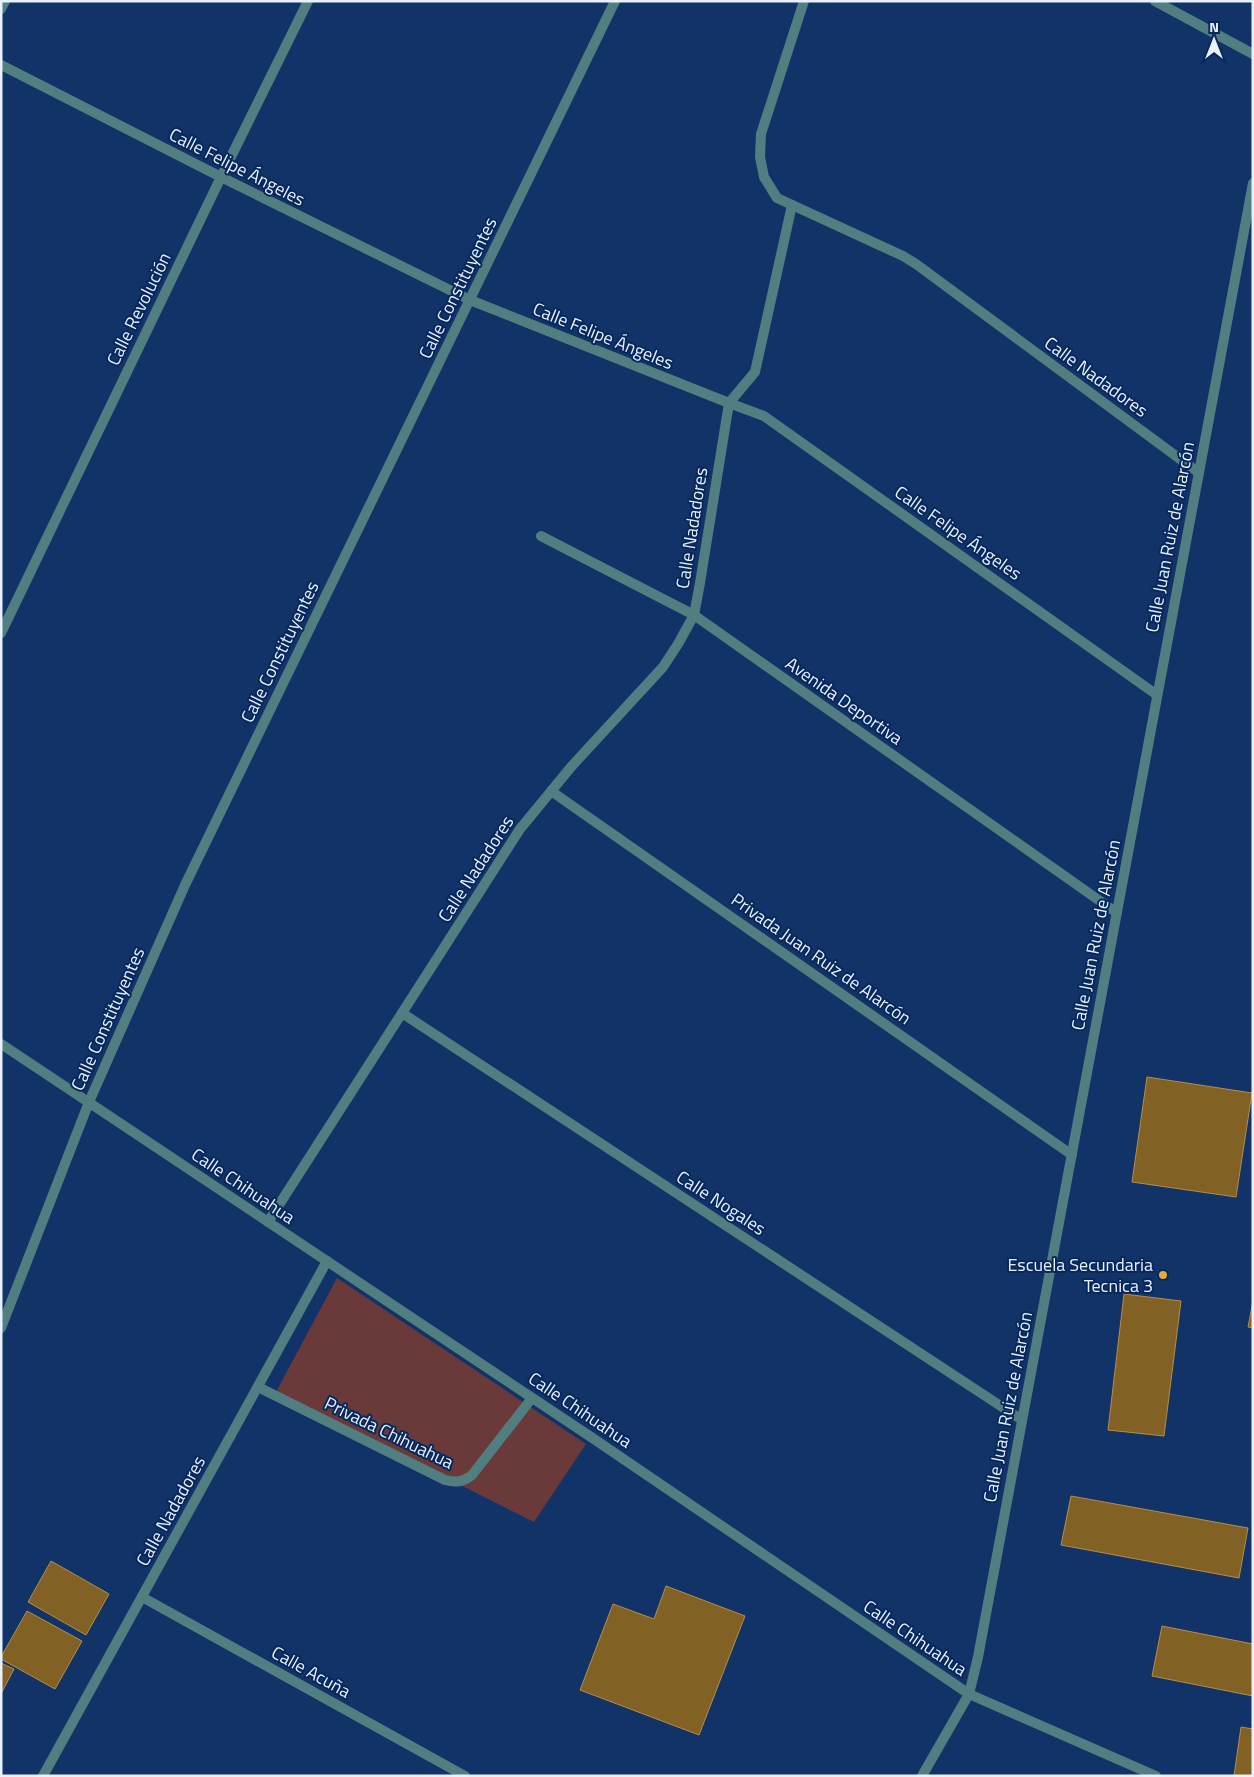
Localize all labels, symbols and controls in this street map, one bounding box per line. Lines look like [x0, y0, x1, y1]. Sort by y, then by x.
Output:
north arrow [1189, 15, 1239, 65]
text: N [1209, 16, 1219, 37]
street label: Calle Felipe Ángeles [165, 121, 310, 212]
street label: Calle Constituyentes [412, 212, 504, 363]
street label: Calle Revolución [100, 248, 178, 370]
street label: Calle Felipe Ángeles [529, 295, 678, 376]
street label: Calle Nadadores [1039, 330, 1154, 424]
street label: Calle Juan Ruiz de Alarcón [1138, 439, 1201, 635]
street label: Calle Nadadores [669, 465, 714, 590]
street label: Calle Felipe Ángeles [889, 479, 1027, 586]
street label: Calle Constituyentes [234, 576, 326, 727]
street label: Avenida Deportiva [780, 650, 908, 751]
street label: Calle Nadadores [431, 810, 520, 927]
street label: Calle Juan Ruiz de Alarcón [1064, 837, 1127, 1033]
street label: Privada Juan Ruiz de Alarcón [726, 886, 917, 1031]
street label: Calle Constituyentes [64, 943, 151, 1095]
street label: Calle Chihuahua [186, 1141, 301, 1230]
street label: Calle Nogales [671, 1164, 771, 1242]
place label: Escuela Secundaria Tecnica 3 [1007, 1251, 1153, 1299]
marker: Escuela Secundaria Tecnica 3 [1157, 1269, 1169, 1281]
street label: Calle Juan Ruiz de Alarcón [976, 1309, 1039, 1505]
street label: Calle Chihuahua [523, 1365, 638, 1454]
street label: Privada Chihuahua [320, 1390, 458, 1476]
street label: Calle Nadadores [129, 1451, 212, 1571]
street label: Calle Chihuahua [858, 1593, 973, 1682]
street label: Calle Acuña [267, 1639, 356, 1704]

